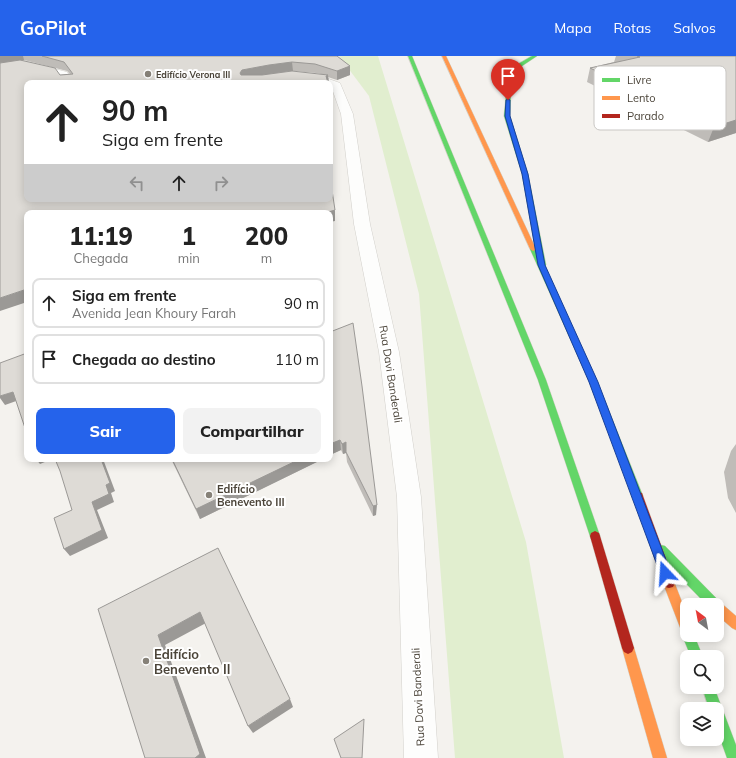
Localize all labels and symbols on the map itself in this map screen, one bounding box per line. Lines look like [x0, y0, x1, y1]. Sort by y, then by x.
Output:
pin [491, 59, 525, 100]
legend [594, 66, 726, 130]
marker: Edifício Verona III [143, 69, 153, 79]
place label: Edifício Verona III [156, 69, 230, 80]
text: Livre [627, 73, 651, 87]
text: Lento [627, 91, 655, 105]
text: Parado [627, 109, 664, 123]
street label: Rua Davi Banderali [376, 324, 406, 424]
place label: Edifício Benevento III [217, 482, 285, 509]
marker: Edifício Benevento III [204, 490, 214, 500]
position arrow [644, 552, 686, 594]
north arrow [680, 598, 724, 642]
place label: Edifício Benevento II [154, 646, 230, 677]
street label: Rua Davi Banderali [408, 647, 428, 747]
marker: Edifício Benevento II [141, 656, 151, 666]

